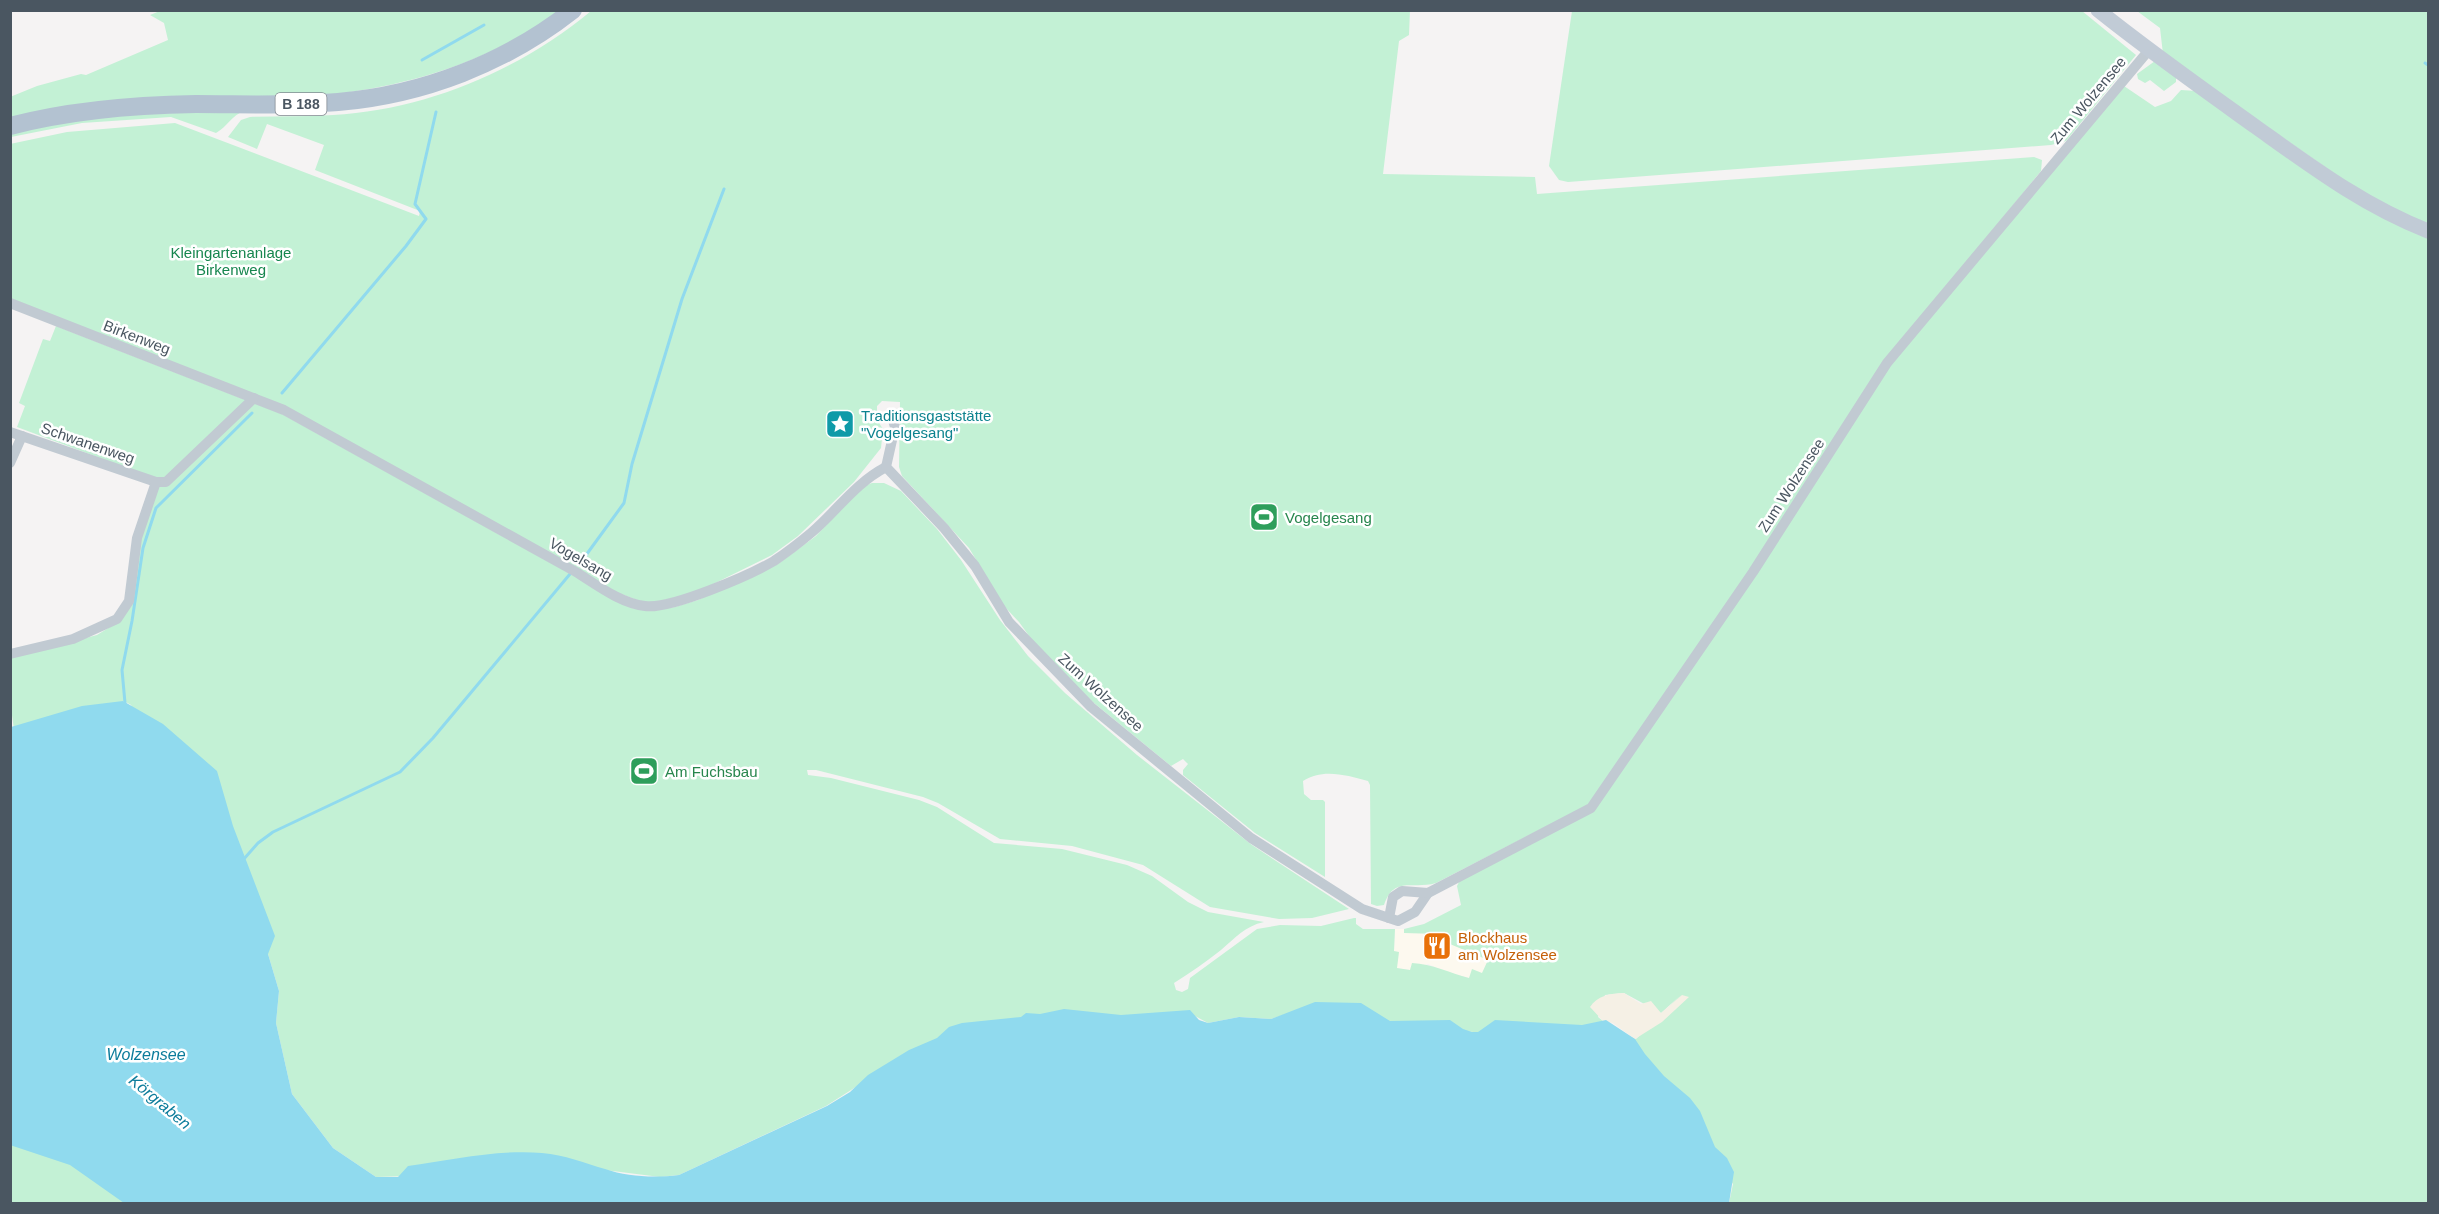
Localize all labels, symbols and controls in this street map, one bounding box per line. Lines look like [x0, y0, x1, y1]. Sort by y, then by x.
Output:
street label: Zum Wolzensee [2047, 53, 2129, 147]
road number: B 188 [276, 93, 326, 115]
park label: Kleingartenanlage Birkenweg [171, 244, 291, 278]
street label: Birkenweg [101, 317, 173, 357]
place label: Traditionsgaststätte "Vogelgesang" [861, 407, 991, 441]
place icon: Traditionsgaststätte "Vogelgesang" [824, 408, 856, 440]
street label: Schwanenweg [39, 419, 137, 467]
street label: Zum Wolzensee [1754, 435, 1828, 535]
sports icon: Vogelgesang [1248, 501, 1280, 533]
place label: Vogelgesang [1285, 509, 1372, 526]
street label: Vogelsang [546, 534, 616, 584]
street label: Zum Wolzensee [1055, 650, 1147, 734]
sports icon: Am Fuchsbau [628, 755, 660, 787]
place label: Am Fuchsbau [665, 763, 758, 780]
place label: Blockhaus am Wolzensee [1458, 929, 1557, 963]
restaurant icon: Blockhaus am Wolzensee [1421, 930, 1453, 962]
water label: Wolzensee [106, 1046, 186, 1063]
water label: Körgraben [126, 1071, 194, 1133]

